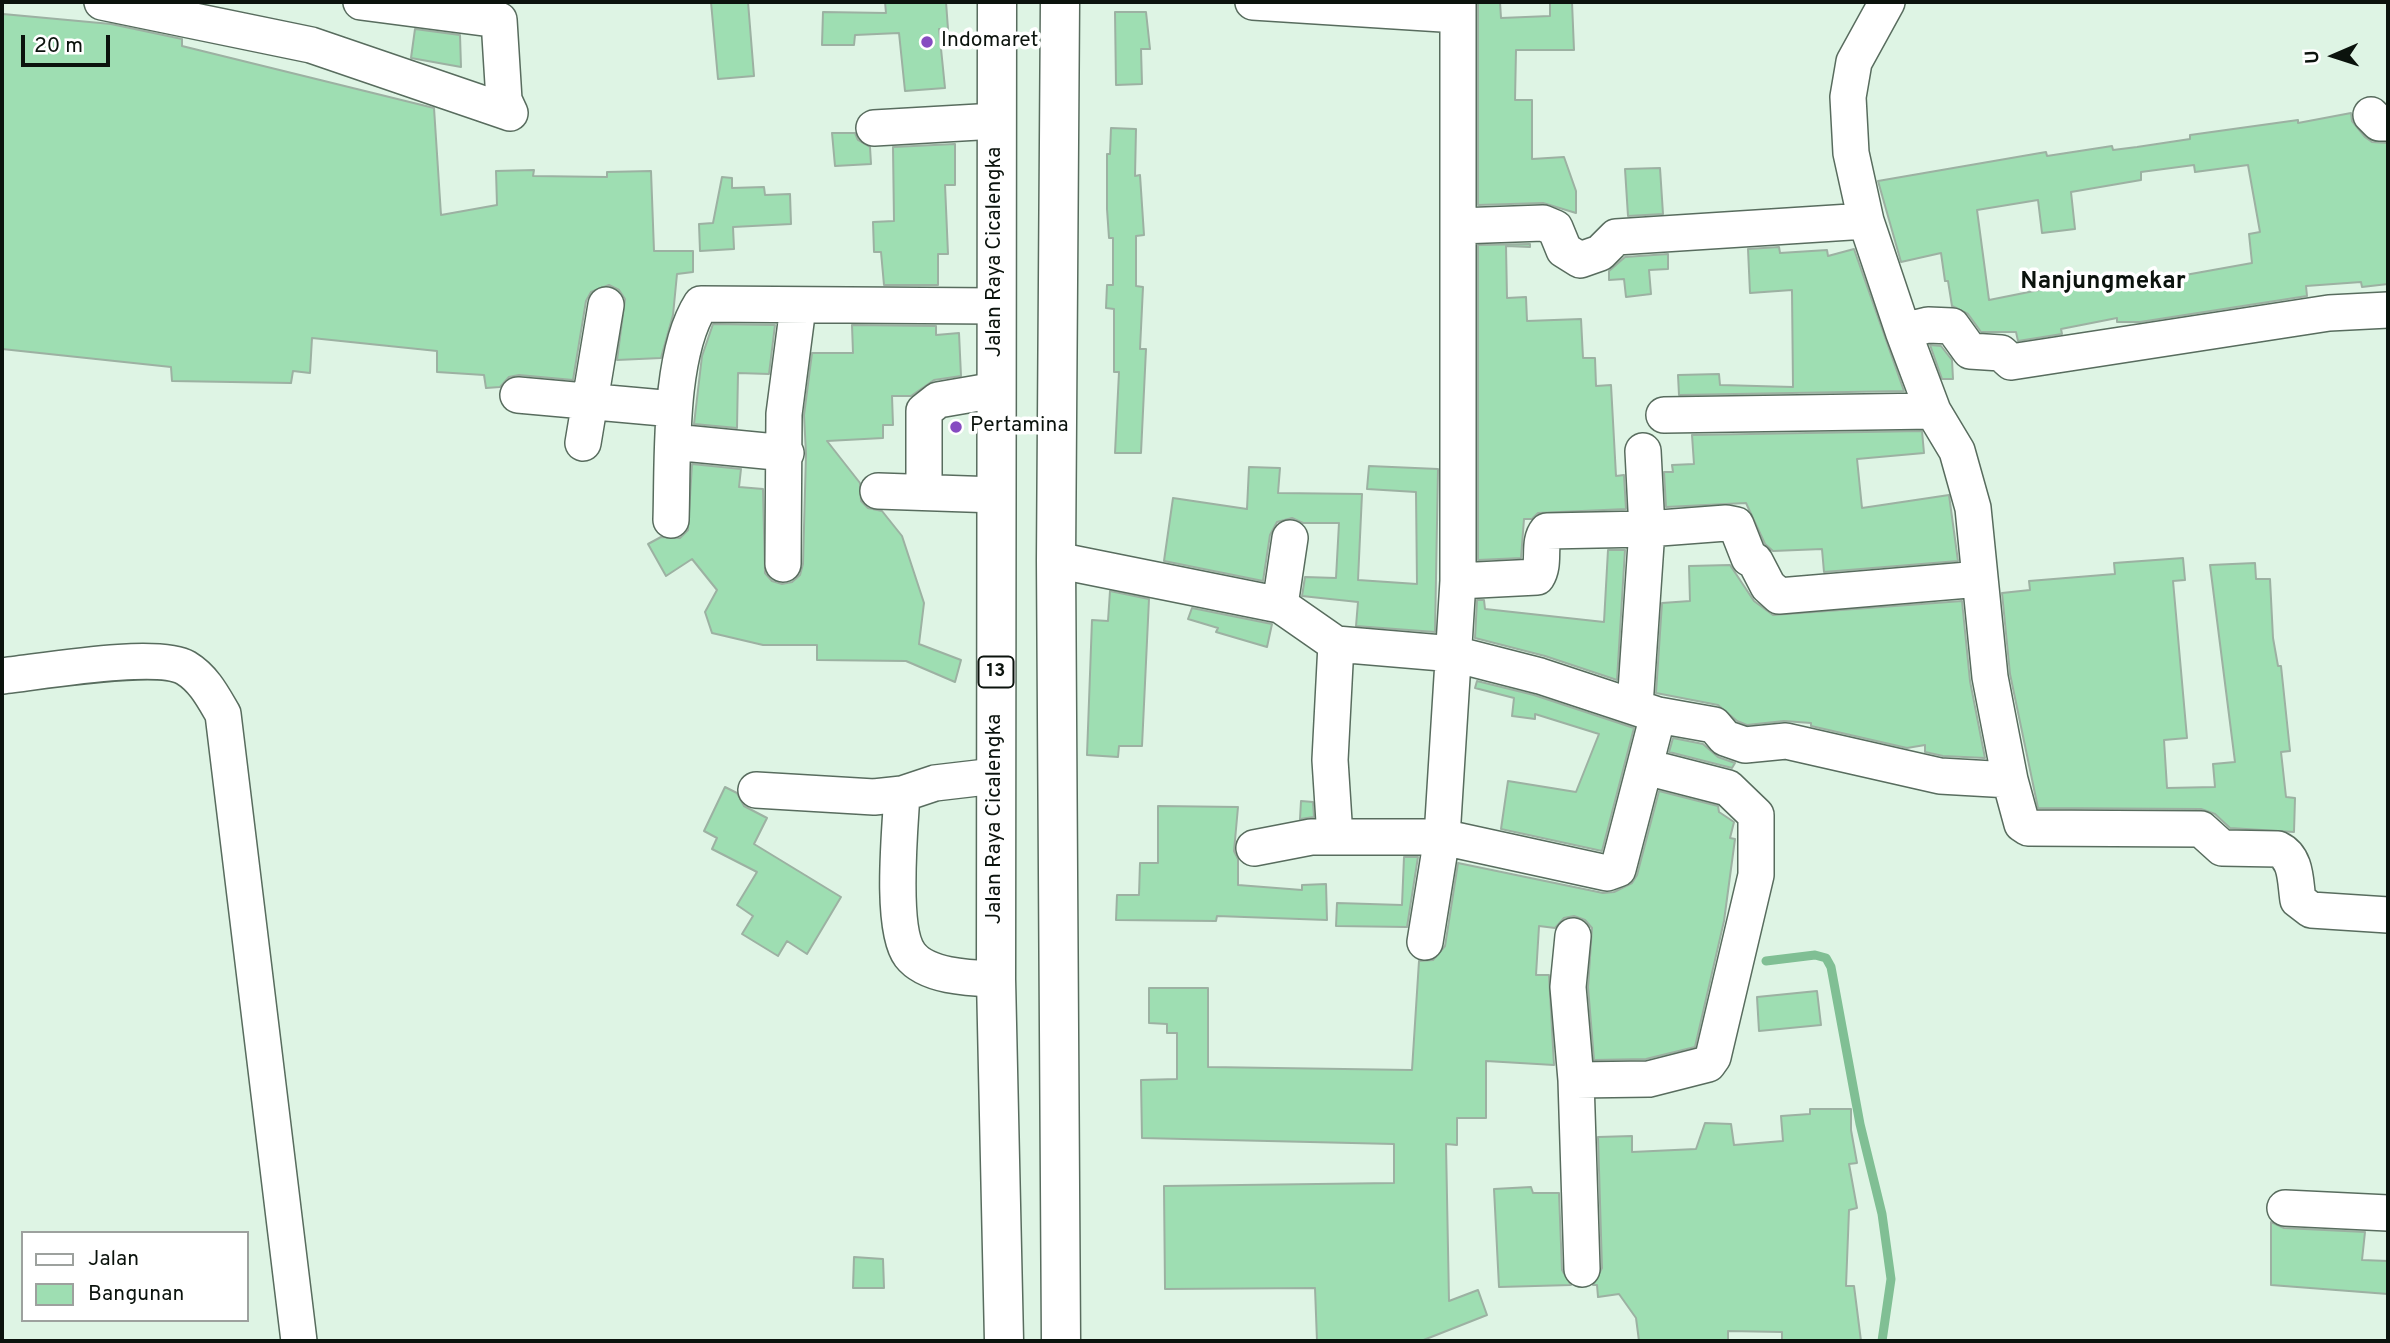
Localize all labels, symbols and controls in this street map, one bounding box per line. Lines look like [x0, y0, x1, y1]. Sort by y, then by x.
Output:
scale bar [24, 21, 114, 65]
north arrow [2299, 21, 2369, 91]
place label: Indomaret [941, 29, 1038, 55]
text: 20 m [34, 33, 83, 60]
marker: Indomaret [919, 34, 935, 50]
text: U [2301, 50, 2325, 64]
street label: Jalan Raya Cicalengka [983, 147, 1009, 357]
district label: Nanjungmekar [2020, 269, 2186, 297]
place label: Pertamina [970, 414, 1068, 440]
marker: Pertamina [948, 419, 964, 435]
road number: 13 [978, 656, 1014, 688]
street label: Jalan Raya Cicalengka [983, 714, 1009, 924]
legend [21, 1231, 248, 1322]
text: Jalan [88, 1246, 139, 1273]
text: Bangunan [88, 1281, 184, 1308]

